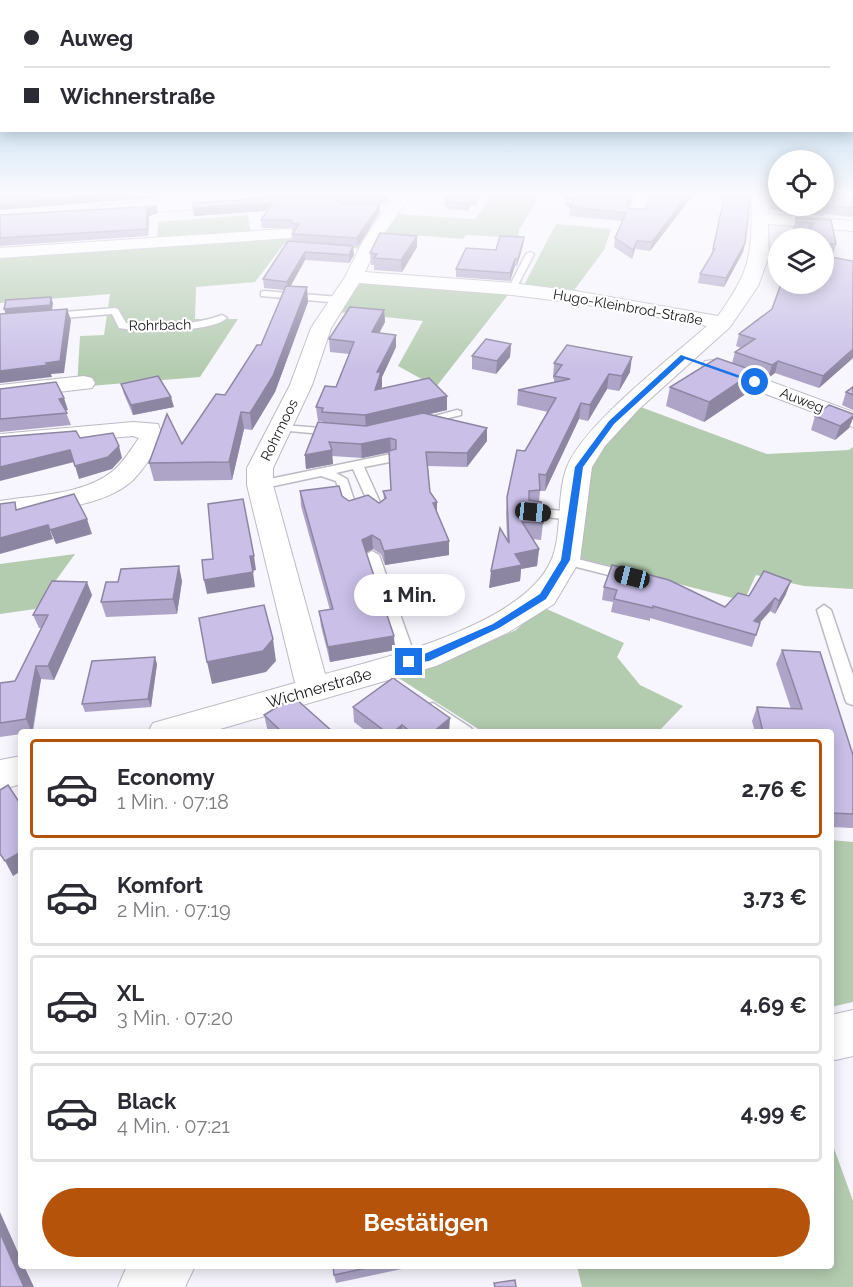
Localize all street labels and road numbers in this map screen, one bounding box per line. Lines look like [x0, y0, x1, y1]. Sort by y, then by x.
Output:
street label: Hugo-Kleinbrod-Straße [552, 286, 704, 328]
street label: Rohrbach [129, 316, 191, 334]
street label: Auweg [778, 384, 826, 416]
street label: Rohrmoos [257, 396, 301, 463]
street label: Wichnerstraße [264, 664, 374, 712]

